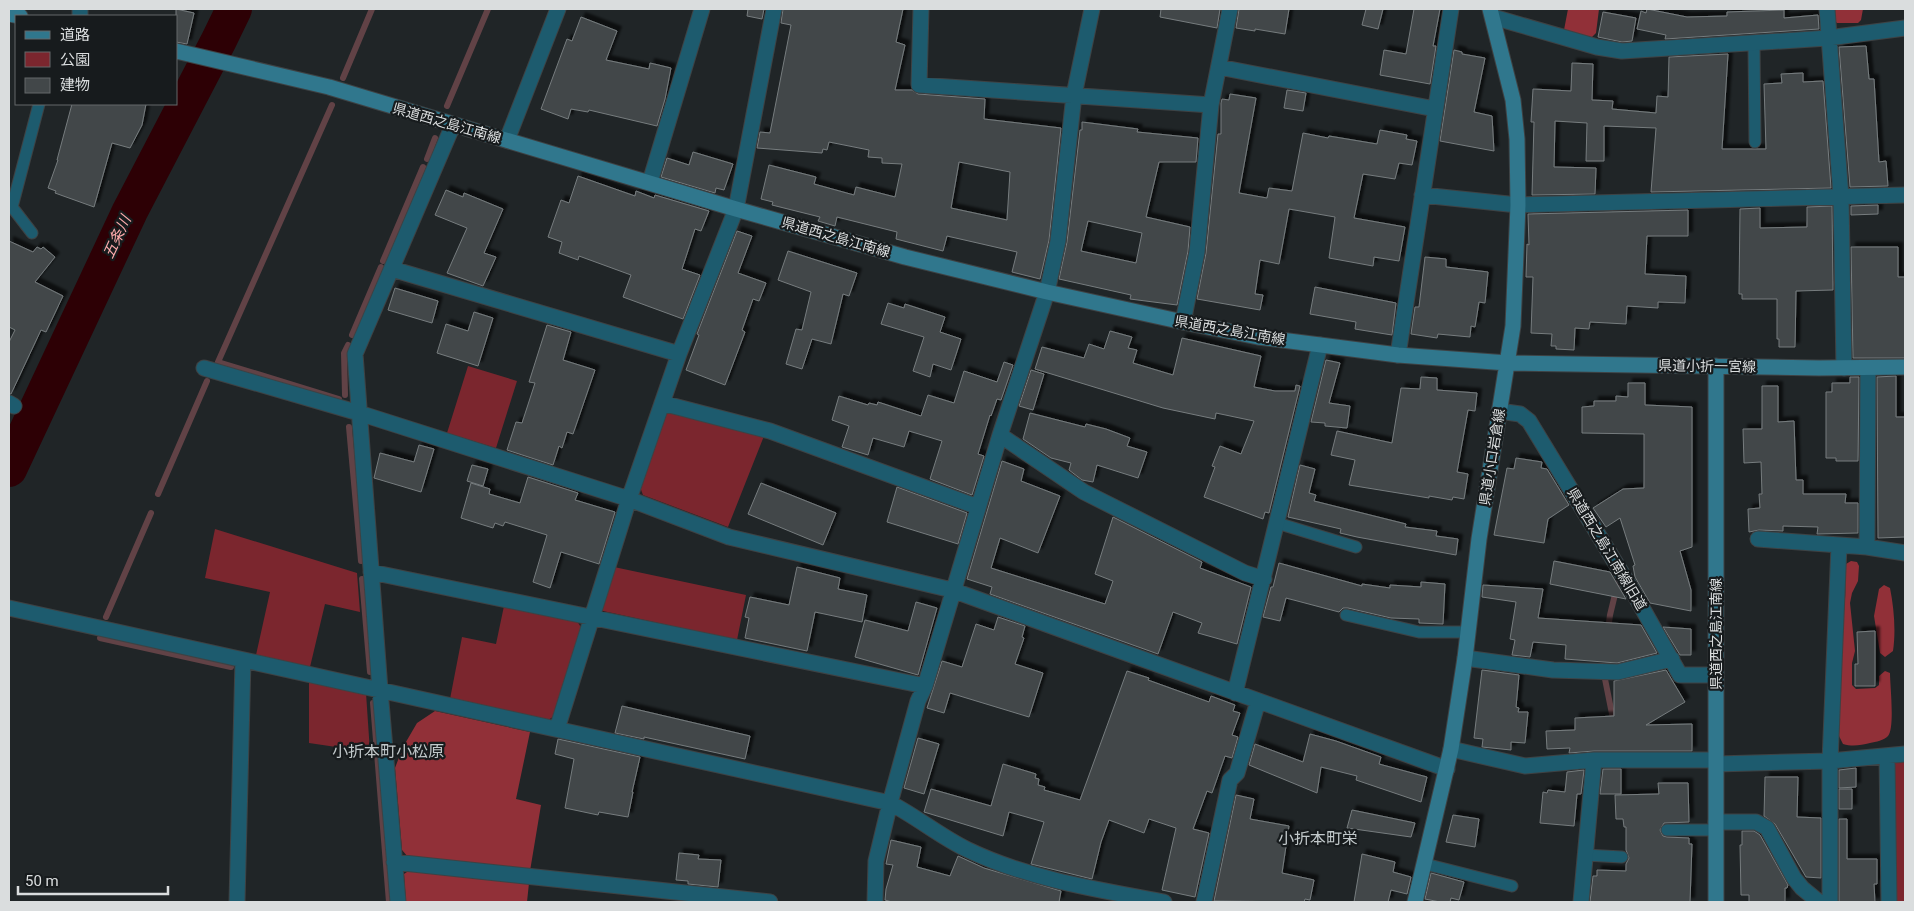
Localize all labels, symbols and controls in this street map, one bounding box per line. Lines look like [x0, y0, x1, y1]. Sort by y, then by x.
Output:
legend [15, 15, 178, 105]
text: 道路 [60, 26, 90, 44]
text: 公園 [60, 51, 90, 69]
text: 建物 [60, 76, 90, 94]
street label: 県道西之島江南線 [391, 100, 503, 146]
water label: 五条川 [99, 211, 136, 261]
street label: 県道西之島江南線 [780, 214, 892, 260]
street label: 県道西之島江南線 [1173, 312, 1287, 348]
street label: 県道小折一宮線 [1658, 357, 1756, 375]
street label: 県道小口岩倉線 [1476, 407, 1508, 507]
street label: 県道西之島江南線旧道 [1564, 485, 1650, 613]
street label: 県道西之島江南線 [1708, 578, 1724, 690]
district label: 小折本町小松原 [332, 742, 444, 761]
district label: 小折本町栄 [1278, 829, 1358, 848]
scale bar [18, 864, 168, 896]
text: 50 m [25, 872, 59, 890]

